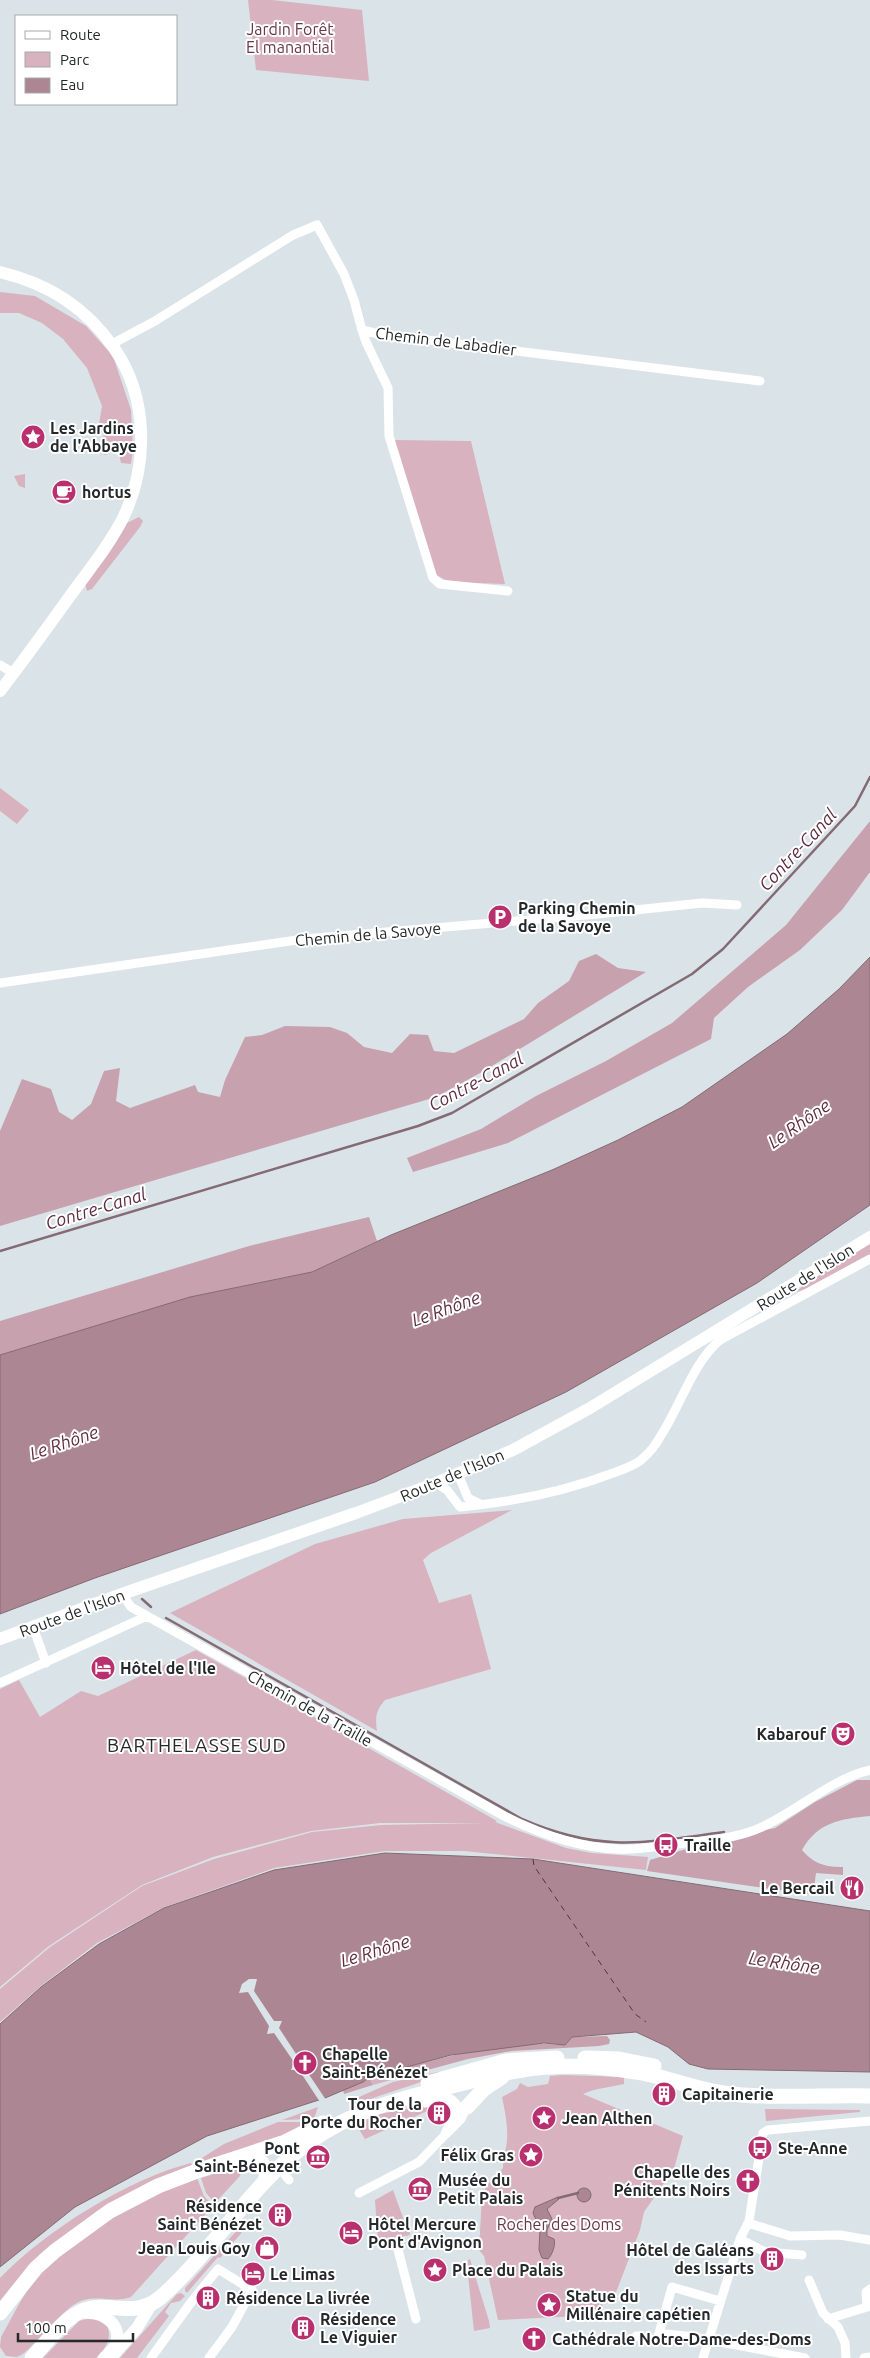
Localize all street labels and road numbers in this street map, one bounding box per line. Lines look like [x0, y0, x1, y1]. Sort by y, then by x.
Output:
street label: Chemin de Labadier [374, 323, 518, 359]
street label: Chemin de la Savoye [294, 919, 442, 949]
street label: Route de l'Islon [753, 1240, 857, 1314]
street label: Route de l'Islon [397, 1445, 507, 1505]
street label: Route de l'Islon [17, 1586, 127, 1640]
street label: Chemin de la Traille [244, 1666, 376, 1750]

